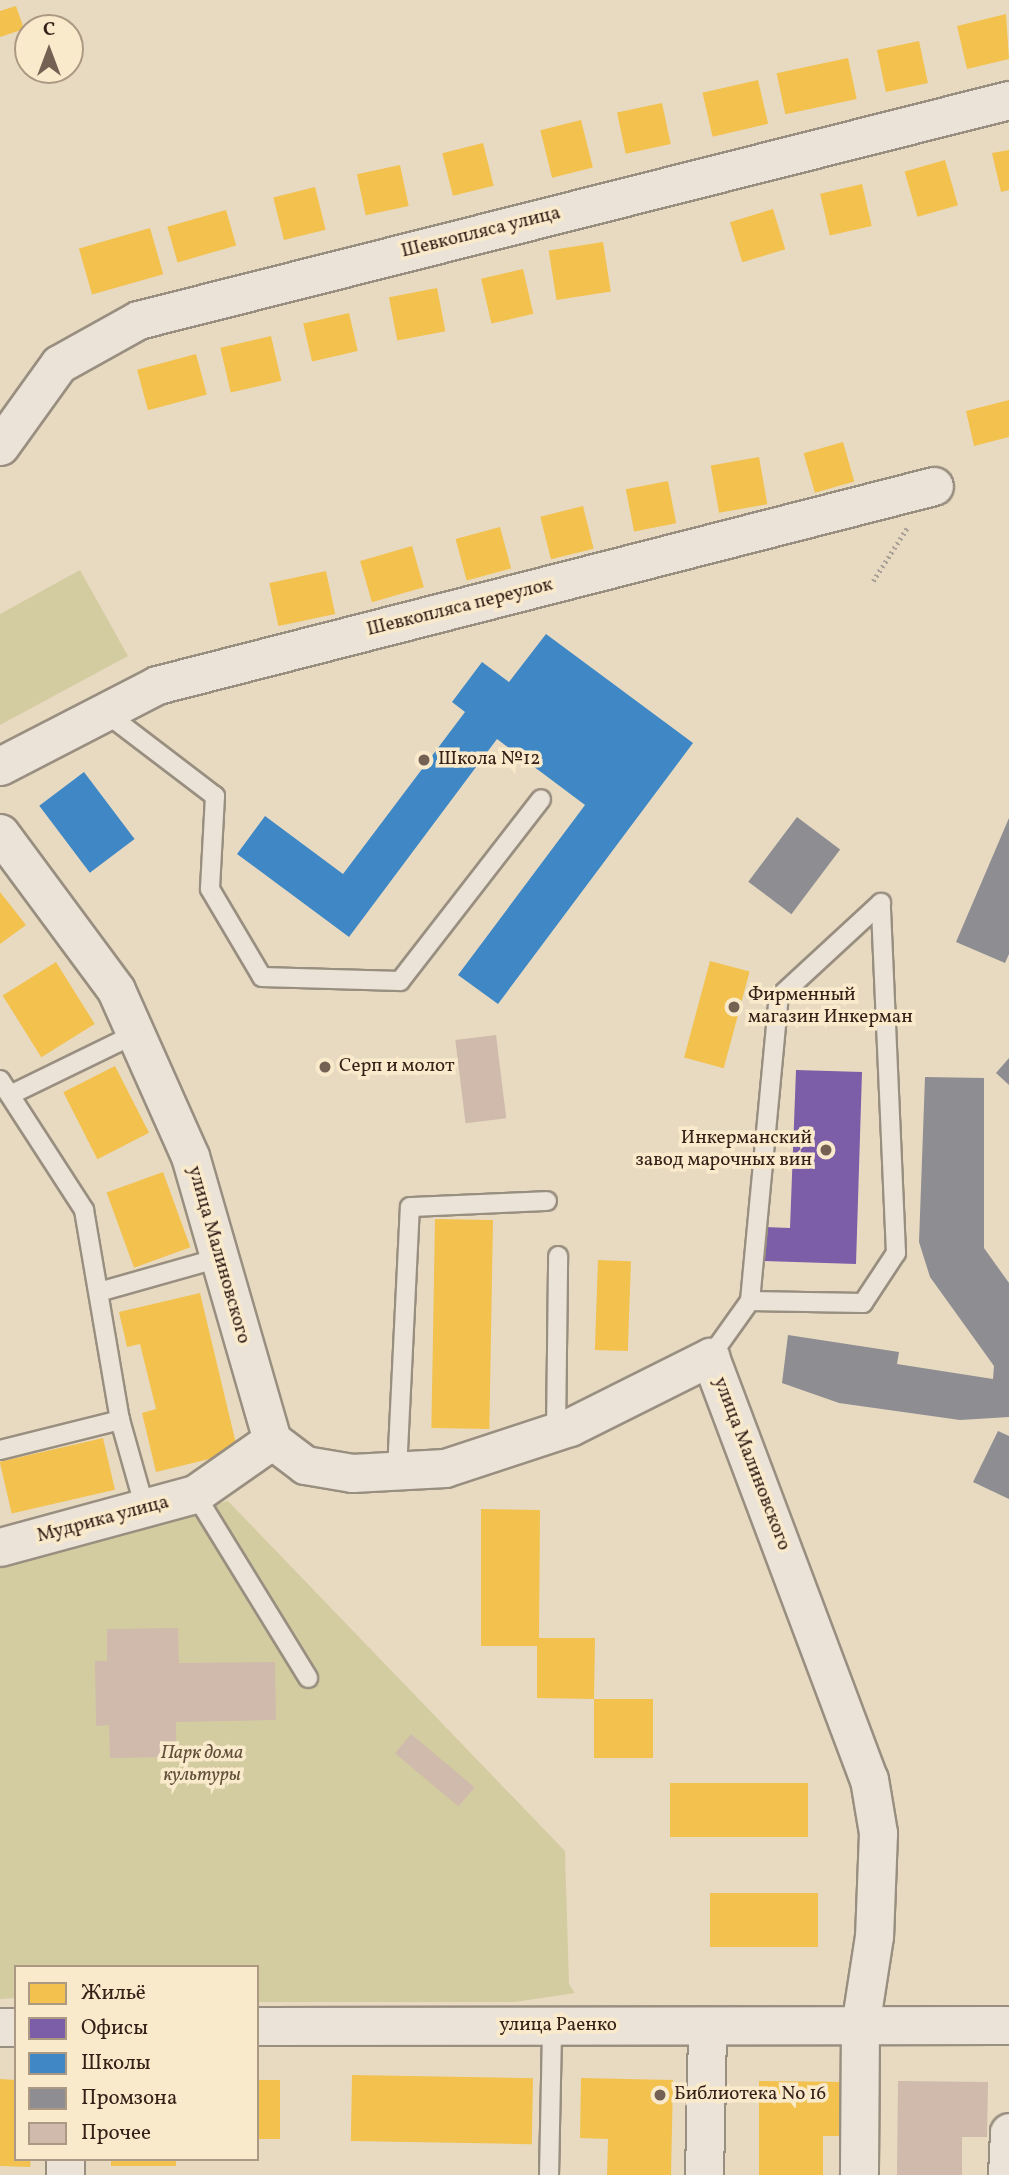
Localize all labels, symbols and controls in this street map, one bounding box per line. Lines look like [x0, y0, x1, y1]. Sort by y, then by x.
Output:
north arrow [14, 14, 84, 84]
text: С [43, 17, 55, 43]
street label: Шевкопляса улица [399, 202, 563, 264]
street label: Шевкопляса переулок [365, 574, 555, 642]
place label: Школа №12 [438, 749, 541, 771]
marker: Школа №12 [416, 752, 432, 768]
place label: Фирменный магазин Инкерман [748, 985, 913, 1029]
marker: Фирменный магазин Инкерман [726, 999, 742, 1015]
place label: Серп и молот [339, 1056, 455, 1078]
marker: Серп и молот [317, 1059, 333, 1075]
place label: Инкерманский завод марочных вин [635, 1128, 812, 1172]
marker: Инкерманский завод марочных вин [818, 1142, 834, 1158]
street label: улица Малиновского [182, 1164, 254, 1346]
street label: улица Малиновского [707, 1374, 795, 1554]
street label: Мудрика улица [34, 1491, 172, 1549]
park label: Парк дома культуры [161, 1743, 243, 1787]
legend [14, 1965, 259, 2161]
text: Жильё [81, 1979, 146, 2008]
text: Офисы [81, 2014, 148, 2043]
street label: улица Раенко [499, 2015, 617, 2037]
text: Школы [81, 2049, 151, 2078]
text: Промзона [81, 2084, 177, 2113]
place label: Библиотека No 16 [674, 2084, 826, 2106]
marker: Библиотека No 16 [652, 2087, 668, 2103]
text: Прочее [81, 2119, 151, 2148]

